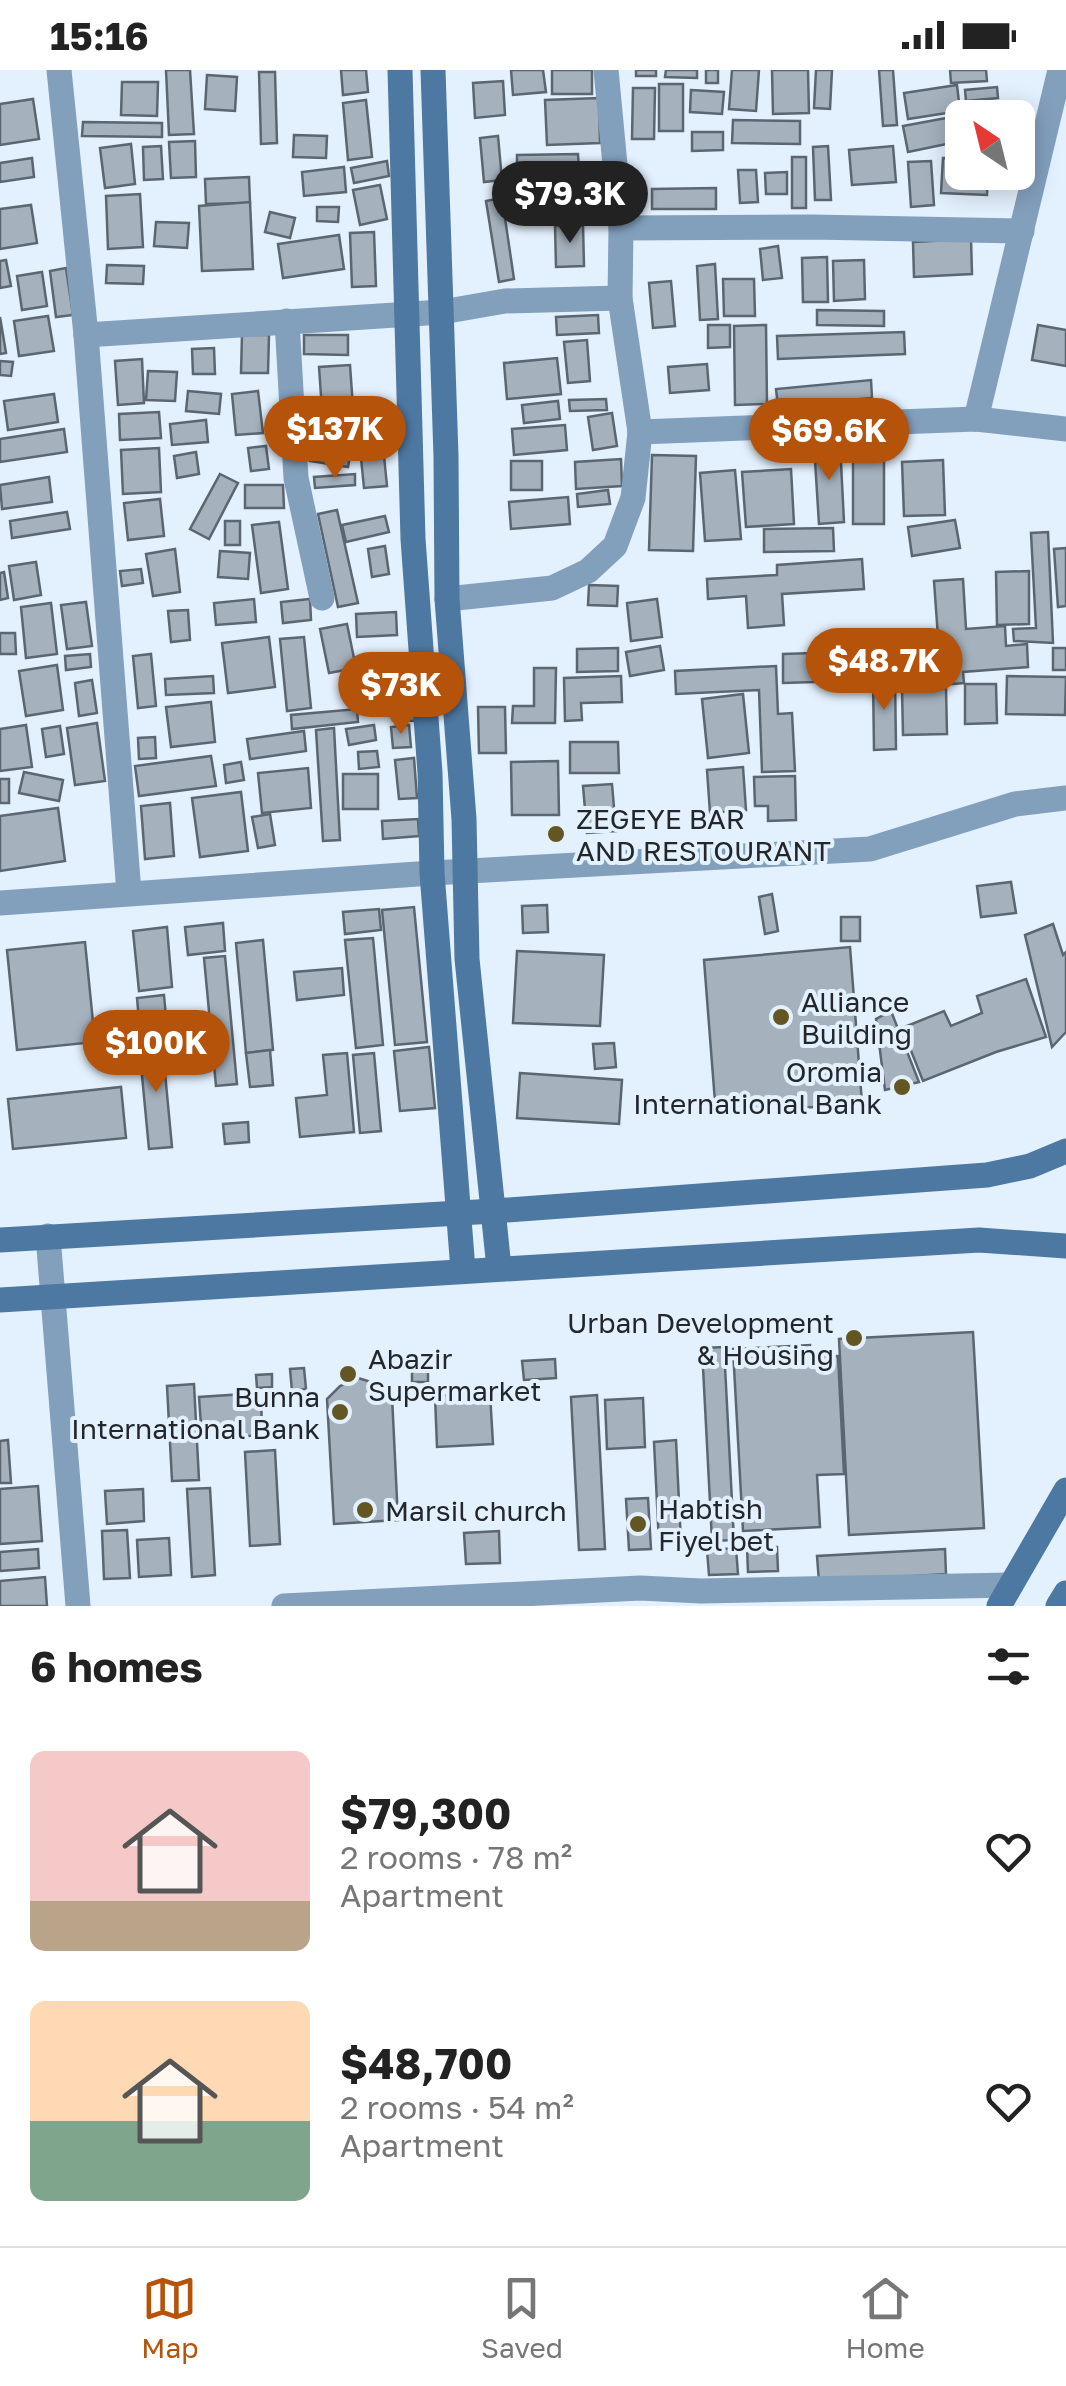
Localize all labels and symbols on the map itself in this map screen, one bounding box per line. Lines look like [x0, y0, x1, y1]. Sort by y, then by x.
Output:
north arrow [945, 100, 1035, 190]
pin: $79.3K [489, 161, 651, 246]
pin: $137K [265, 396, 405, 481]
pin: $69.6K [748, 398, 910, 483]
pin: $48.7K [803, 628, 965, 713]
pin: $73K [342, 652, 460, 737]
place label: ZEGEYE BAR AND RESTOURANT [576, 802, 831, 867]
marker: ZEGEYE BAR AND RESTOURANT [545, 823, 567, 845]
place label: Alliance Building [801, 985, 912, 1050]
marker: Alliance Building [770, 1006, 792, 1028]
pin: $100K [86, 1010, 226, 1095]
place label: Oromia International Bank [633, 1055, 882, 1120]
marker: Oromia International Bank [891, 1076, 913, 1098]
place label: Urban Development & Housing [567, 1306, 834, 1371]
marker: Urban Development & Housing [843, 1327, 865, 1349]
place label: Abazir Supermarket [368, 1342, 541, 1407]
marker: Abazir Supermarket [337, 1363, 359, 1385]
place label: Bunna International Bank [71, 1380, 320, 1445]
marker: Bunna International Bank [329, 1401, 351, 1423]
place label: Habtish Fiyel bet [658, 1492, 774, 1557]
place label: Marsil church [385, 1494, 567, 1527]
marker: Marsil church [354, 1499, 376, 1521]
marker: Habtish Fiyel bet [627, 1513, 649, 1535]

